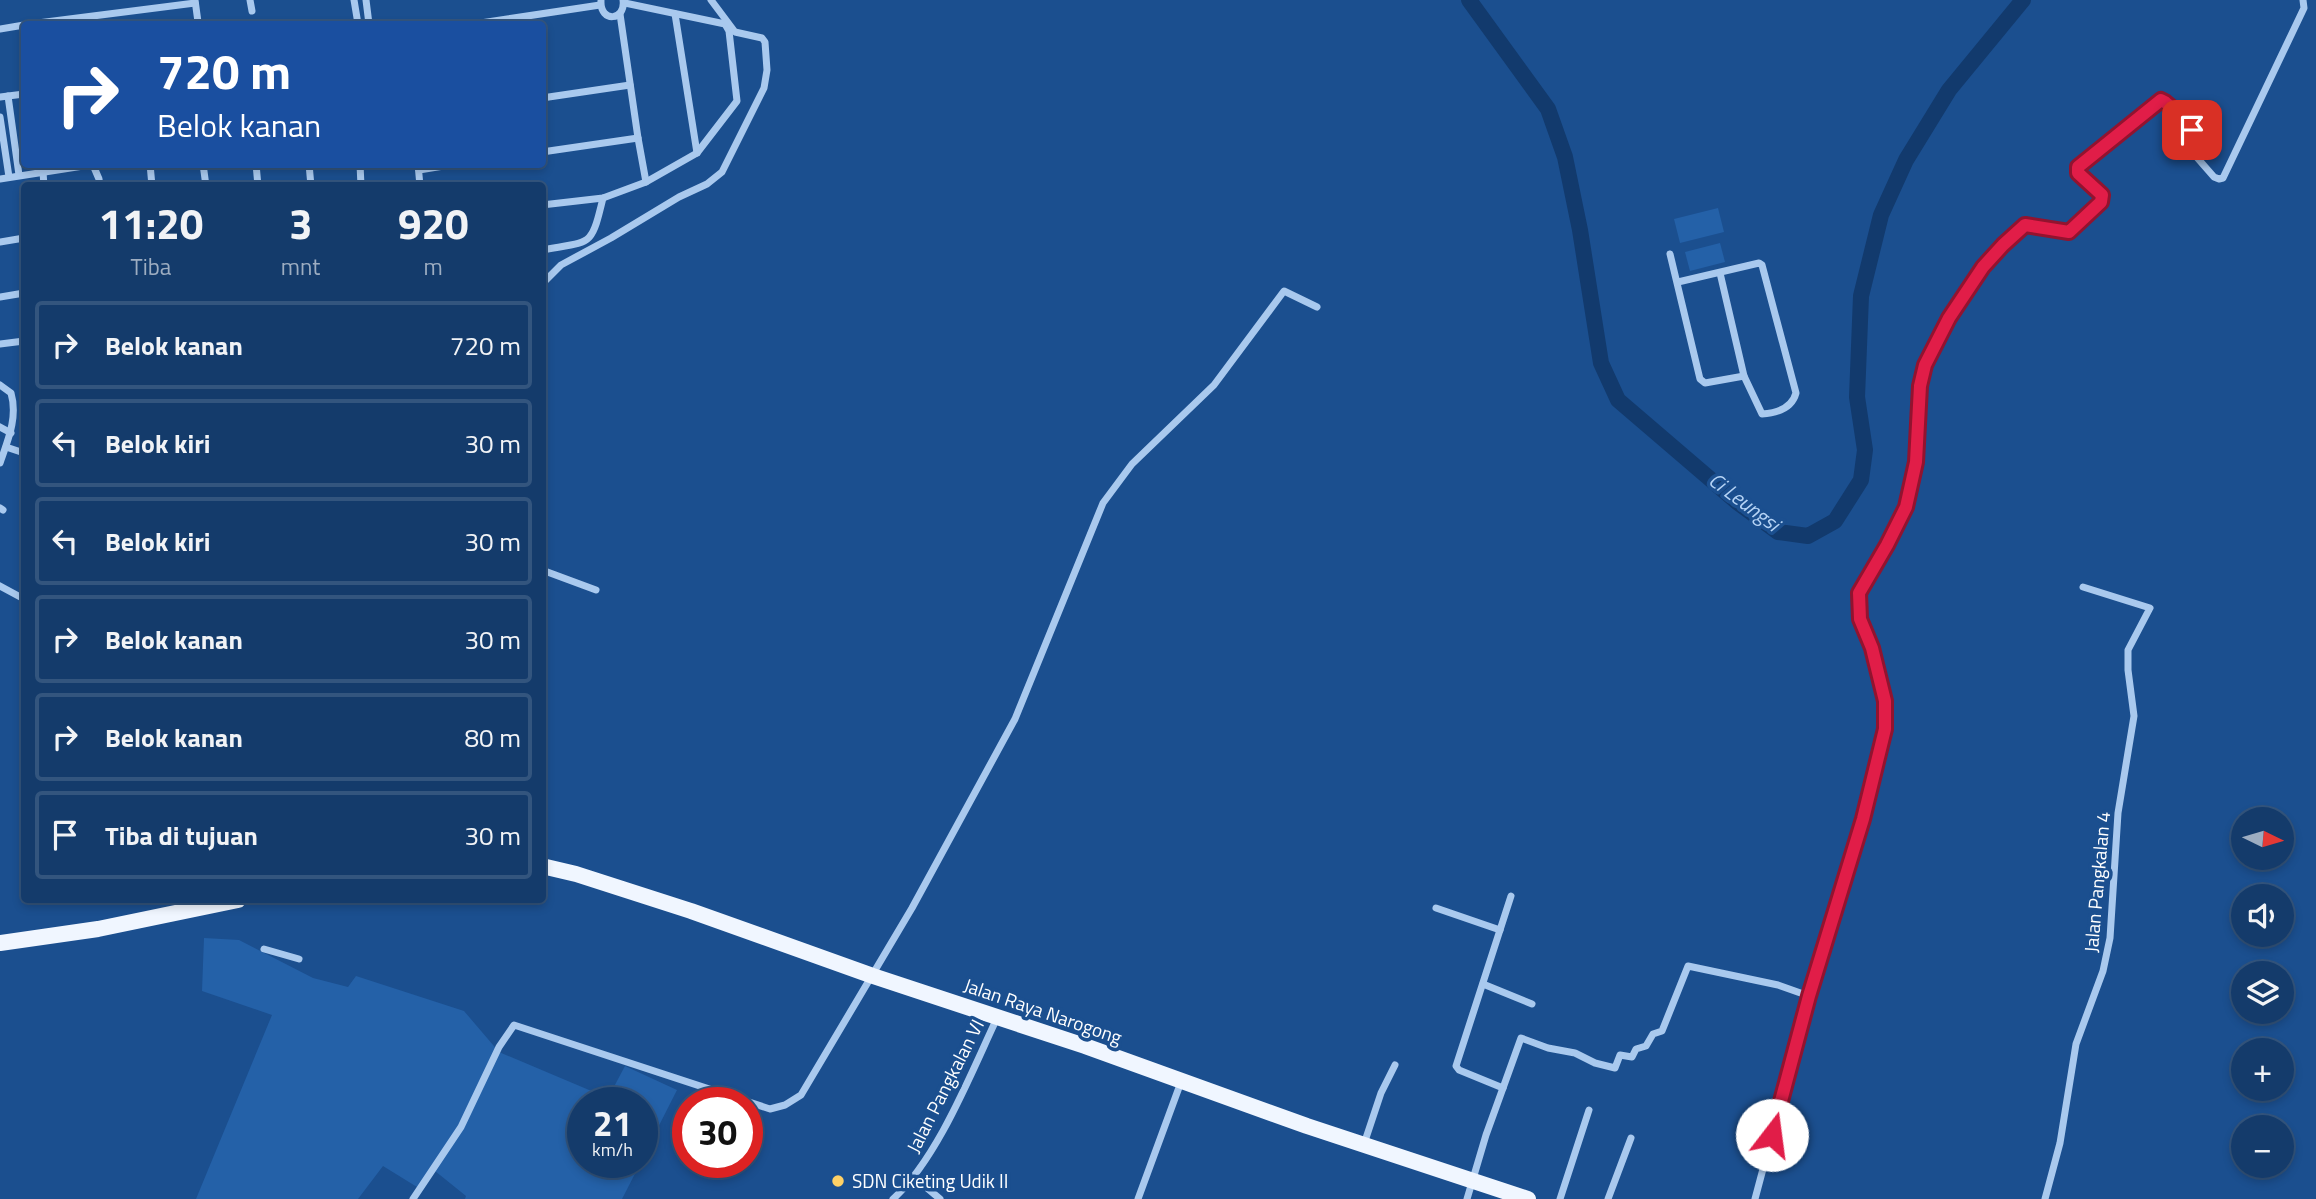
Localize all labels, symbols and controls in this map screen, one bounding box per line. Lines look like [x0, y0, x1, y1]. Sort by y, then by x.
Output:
text: 720 m [157, 33, 291, 108]
icon: right [42, 49, 133, 140]
pin [2162, 100, 2222, 160]
text: Belok kanan [157, 101, 321, 149]
icon: arrive [2173, 111, 2211, 149]
text: 11:20 [99, 191, 203, 255]
text: 3 [289, 191, 312, 255]
text: 920 [398, 191, 469, 255]
text: Tiba [131, 249, 171, 284]
text: mnt [281, 249, 320, 284]
text: m [424, 249, 443, 284]
icon: right [46, 326, 84, 364]
text: Belok kanan [105, 326, 243, 365]
text: 720 m [450, 326, 521, 365]
icon: left [46, 424, 84, 462]
text: Belok kiri [105, 424, 211, 463]
text: 30 m [464, 424, 521, 463]
water label: Ci Leungsi [1702, 464, 1789, 540]
icon: left [46, 522, 84, 560]
text: Belok kiri [105, 522, 211, 561]
text: 30 m [464, 522, 521, 561]
icon: right [46, 620, 84, 658]
text: Belok kanan [105, 620, 243, 659]
text: 30 m [464, 620, 521, 659]
icon: right [46, 718, 84, 756]
text: Belok kanan [105, 718, 243, 757]
text: 80 m [464, 718, 521, 757]
north arrow [2231, 807, 2294, 870]
map controls [2231, 807, 2294, 1178]
street label: Jalan Pangkalan 4 [2076, 810, 2117, 954]
icon: arrive [46, 816, 84, 854]
text: Tiba di tujuan [105, 816, 258, 855]
text: 30 m [464, 816, 521, 855]
button: sound [2231, 884, 2294, 947]
button: layers [2231, 961, 2294, 1024]
street label: Jalan Raya Narogong [960, 970, 1126, 1051]
street label: Jalan Pangkalan VI [898, 1014, 991, 1158]
button: + [2231, 1038, 2294, 1101]
speed limit sign: 30 [672, 1087, 763, 1178]
text: 21 [593, 1096, 632, 1150]
position arrow [1735, 1098, 1809, 1172]
button: − [2231, 1115, 2294, 1178]
text: km/h [592, 1136, 633, 1163]
place label: SDN Ciketing Udik II [852, 1166, 1008, 1195]
marker: SDN Ciketing Udik II [830, 1173, 846, 1189]

